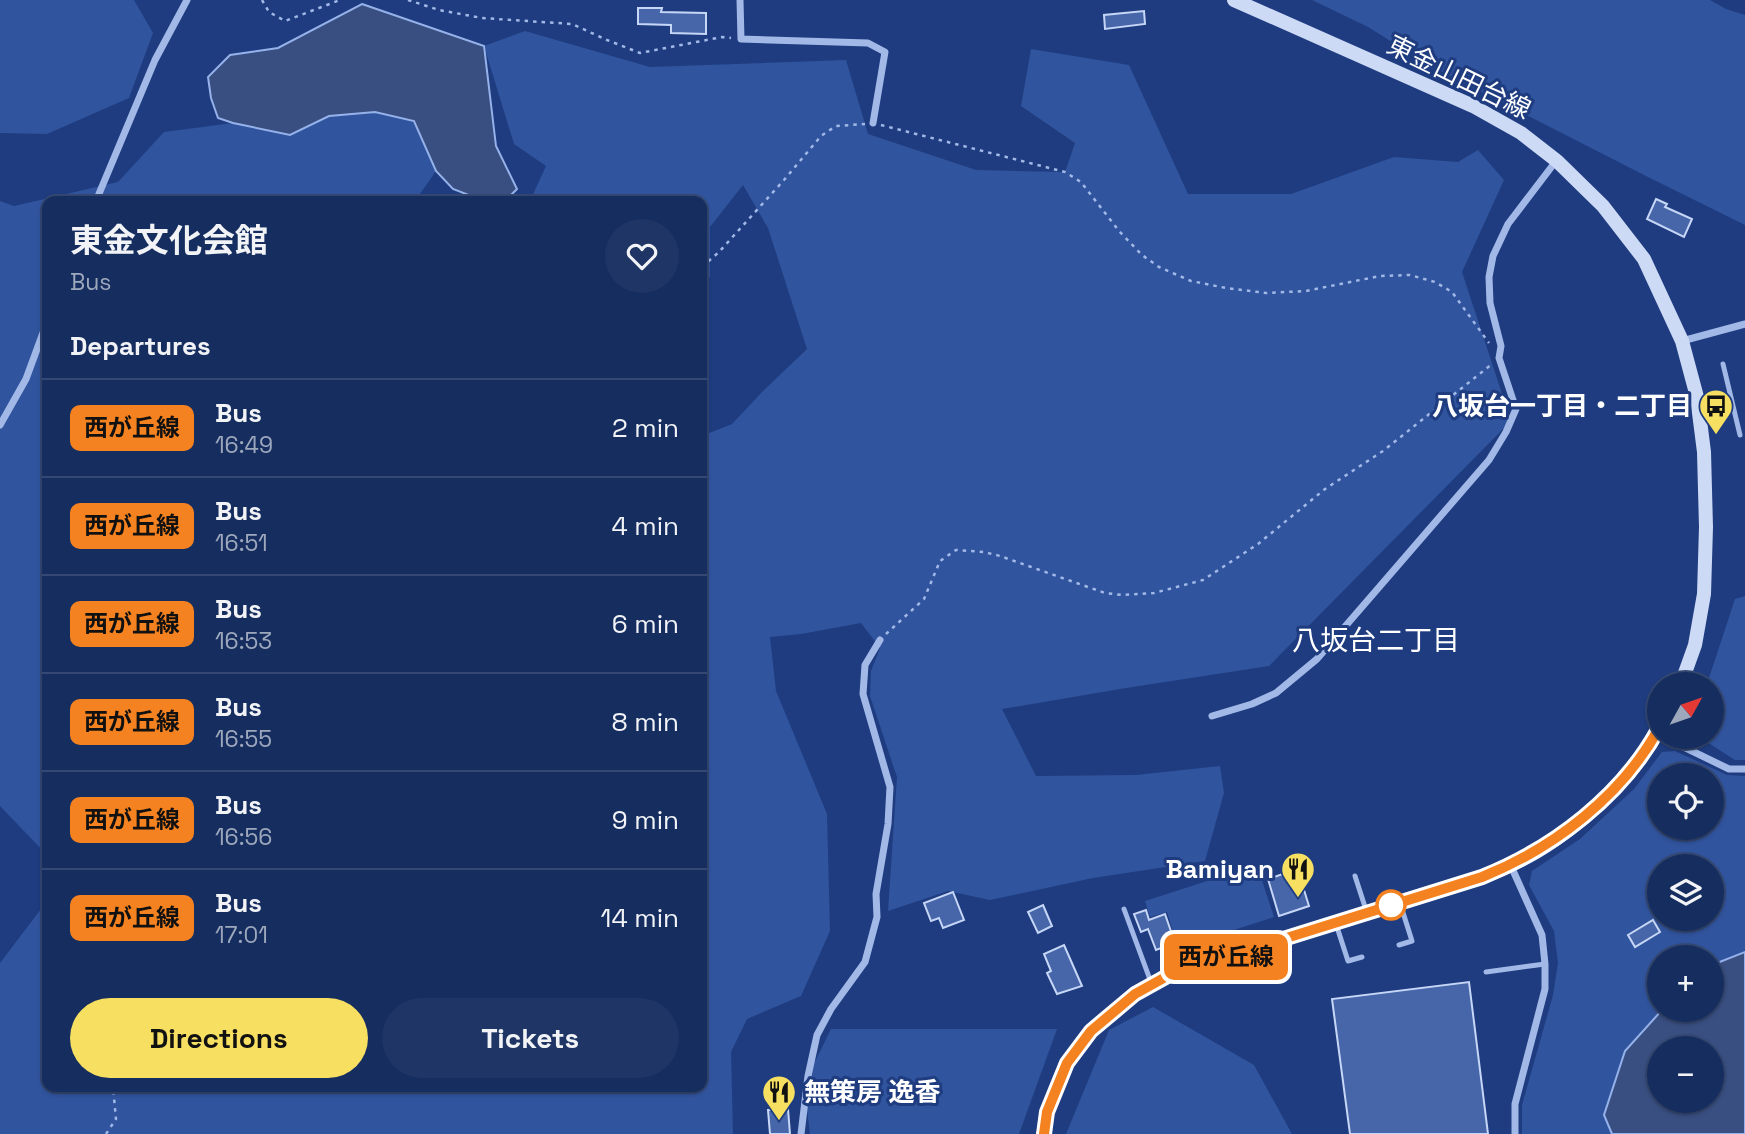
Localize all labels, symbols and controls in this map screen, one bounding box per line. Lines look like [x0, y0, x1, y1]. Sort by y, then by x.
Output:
street label: 東金山田台線 [1381, 28, 1537, 126]
button: heart [605, 219, 679, 293]
text: 東金文化会館 [70, 220, 268, 262]
text: Bus [70, 267, 111, 297]
text: Departures [70, 329, 211, 363]
bus stop icon: 八坂台一丁目・二丁目 [1697, 387, 1735, 436]
place label: 八坂台一丁目・二丁目 [1432, 389, 1692, 423]
text: Bus [215, 396, 262, 430]
text: 2 min [612, 411, 679, 445]
text: 西が丘線 [84, 412, 180, 443]
text: 16:49 [215, 430, 273, 460]
text: Bus [215, 494, 262, 528]
text: 4 min [611, 509, 679, 543]
text: 西が丘線 [84, 510, 180, 541]
text: 16:51 [215, 528, 268, 558]
text: Bus [215, 592, 262, 626]
text: 6 min [612, 607, 679, 641]
text: 西が丘線 [84, 608, 180, 639]
district label: 八坂台二丁目 [1292, 622, 1460, 658]
text: 16:53 [215, 626, 272, 656]
north arrow [1647, 672, 1724, 749]
map controls [1647, 672, 1724, 1113]
text: Bus [215, 690, 262, 724]
text: 8 min [611, 705, 679, 739]
text: 西が丘線 [84, 706, 180, 737]
text: 16:55 [215, 724, 272, 754]
button: locate [1647, 763, 1724, 840]
text: Bus [215, 788, 262, 822]
text: 9 min [612, 803, 679, 837]
text: 西が丘線 [84, 804, 180, 835]
text: 16:56 [215, 822, 272, 852]
restaurant icon: Bamiyan [1279, 850, 1317, 899]
place label: Bamiyan [1166, 852, 1274, 886]
button: layers [1647, 854, 1724, 931]
text: Bus [215, 886, 262, 920]
unlabelled marker [1376, 890, 1406, 920]
text: 14 min [601, 901, 679, 935]
text: 西が丘線 [84, 902, 180, 933]
text: 17:01 [215, 920, 268, 950]
line badge: 西が丘線 [1177, 934, 1275, 980]
text: 西が丘線 [1178, 941, 1274, 972]
button: + [1647, 945, 1724, 1022]
button: Directions [70, 998, 368, 1078]
button: Tickets [382, 998, 679, 1078]
button: − [1647, 1036, 1724, 1113]
restaurant icon: 無策房 逸香 [760, 1073, 798, 1122]
place label: 無策房 逸香 [804, 1075, 941, 1109]

